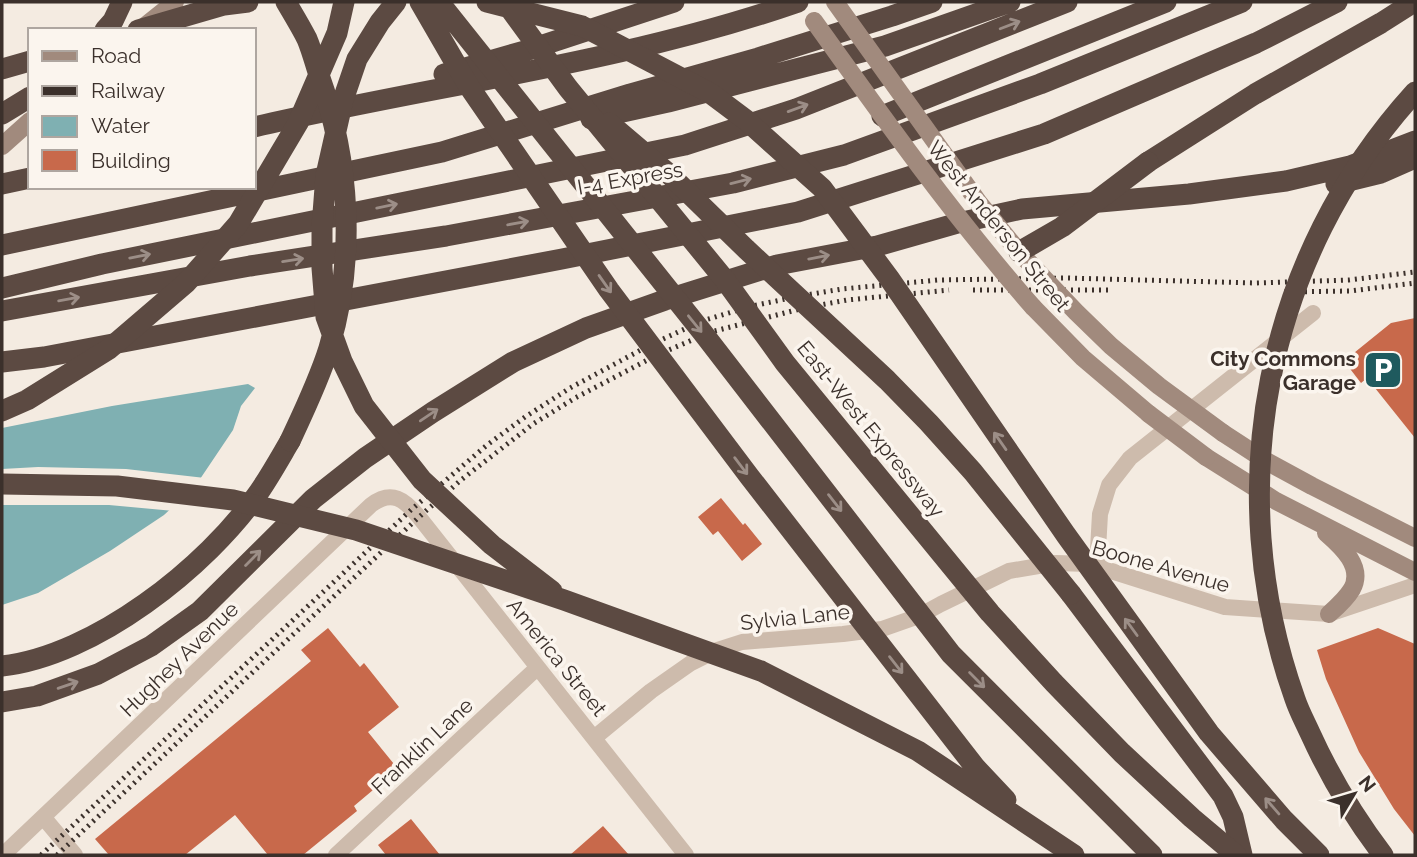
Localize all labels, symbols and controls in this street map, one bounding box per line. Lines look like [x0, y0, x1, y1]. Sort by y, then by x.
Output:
one-way arrow [999, 18, 1021, 31]
legend [28, 28, 256, 189]
text: Road [91, 43, 141, 68]
text: Railway [91, 78, 165, 103]
one-way arrow [787, 101, 809, 113]
text: Water [91, 113, 150, 138]
street label: West Anderson Street [922, 136, 1076, 316]
text: Building [91, 148, 171, 173]
street label: I-4 Express [575, 156, 685, 200]
one-way arrow [729, 174, 752, 187]
one-way arrow [375, 198, 398, 212]
one-way arrow [506, 216, 528, 229]
one-way arrow [128, 248, 151, 262]
one-way arrow [807, 250, 830, 263]
one-way arrow [281, 253, 304, 266]
one-way arrow [598, 274, 612, 293]
one-way arrow [57, 292, 80, 305]
one-way arrow [687, 314, 703, 332]
street label: East-West Expressway [792, 336, 950, 522]
place label: City Commons Garage [1210, 346, 1356, 395]
parking icon: City Commons Garage [1362, 349, 1404, 391]
one-way arrow [419, 408, 438, 422]
one-way arrow [993, 432, 1008, 451]
one-way arrow [734, 456, 749, 475]
one-way arrow [827, 494, 842, 512]
street label: Boone Avenue [1089, 534, 1233, 598]
one-way arrow [244, 550, 261, 567]
street label: America Street [502, 593, 612, 721]
street label: Hughey Avenue [115, 596, 243, 722]
street label: Sylvia Lane [739, 599, 851, 635]
one-way arrow [1124, 618, 1138, 637]
one-way arrow [888, 655, 903, 674]
one-way arrow [969, 672, 986, 689]
one-way arrow [56, 678, 78, 690]
street label: Franklin Lane [366, 693, 478, 799]
north arrow [1319, 759, 1389, 829]
text: N [1354, 771, 1381, 796]
one-way arrow [1264, 797, 1280, 815]

